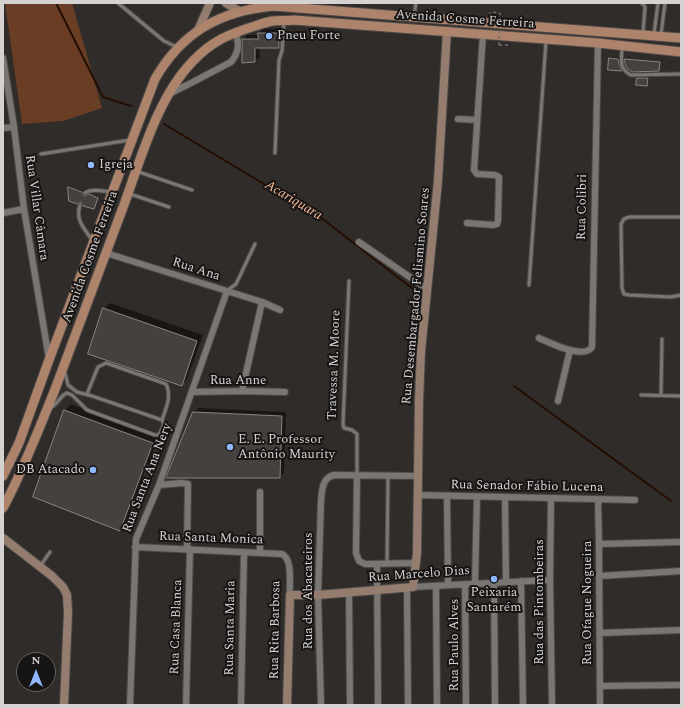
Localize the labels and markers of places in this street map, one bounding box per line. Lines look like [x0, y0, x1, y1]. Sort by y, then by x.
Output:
place label: Pneu Forte [277, 28, 340, 44]
marker: Pneu Forte [264, 31, 274, 41]
place label: Igreja [99, 157, 133, 173]
marker: Igreja [86, 160, 96, 170]
place label: E. E. Professor Antônio Maurity [238, 432, 335, 463]
marker: E. E. Professor Antônio Maurity [225, 442, 235, 452]
place label: DB Atacado [16, 462, 85, 478]
marker: DB Atacado [88, 465, 98, 475]
marker: Peixaria Santarém [489, 574, 499, 584]
place label: Peixaria Santarém [467, 585, 521, 616]

